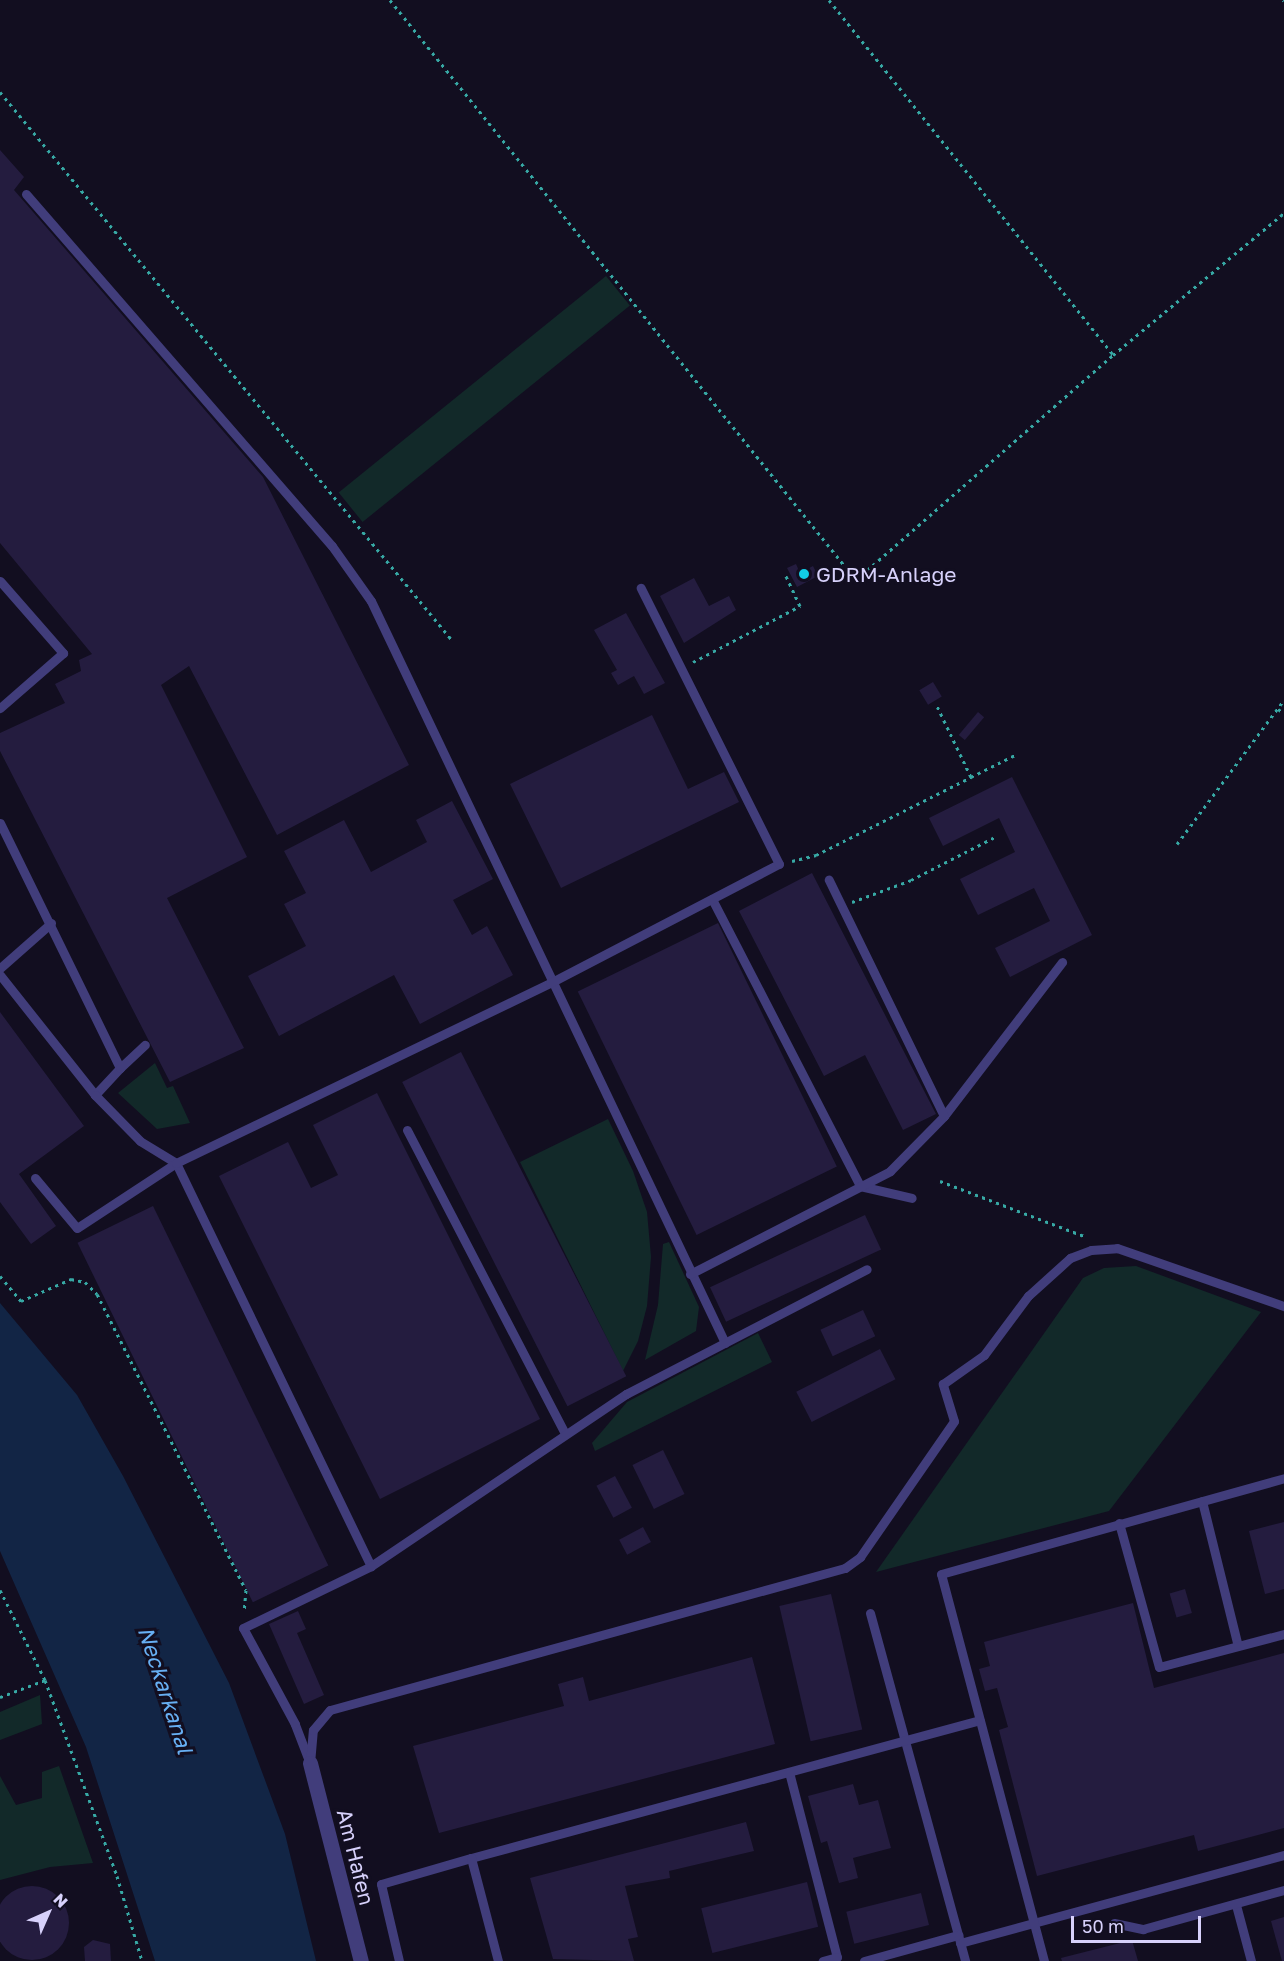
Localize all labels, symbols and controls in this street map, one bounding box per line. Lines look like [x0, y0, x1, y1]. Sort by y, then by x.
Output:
place label: GDRM-Anlage [816, 561, 956, 587]
marker: GDRM-Anlage [797, 567, 811, 581]
water label: Neckarkanal [133, 1623, 199, 1757]
street label: Am Hafen [332, 1806, 380, 1908]
north arrow [18, 1883, 78, 1943]
text: N [49, 1889, 72, 1912]
scale bar [1074, 1904, 1204, 1942]
text: 50 m [1082, 1915, 1124, 1937]

